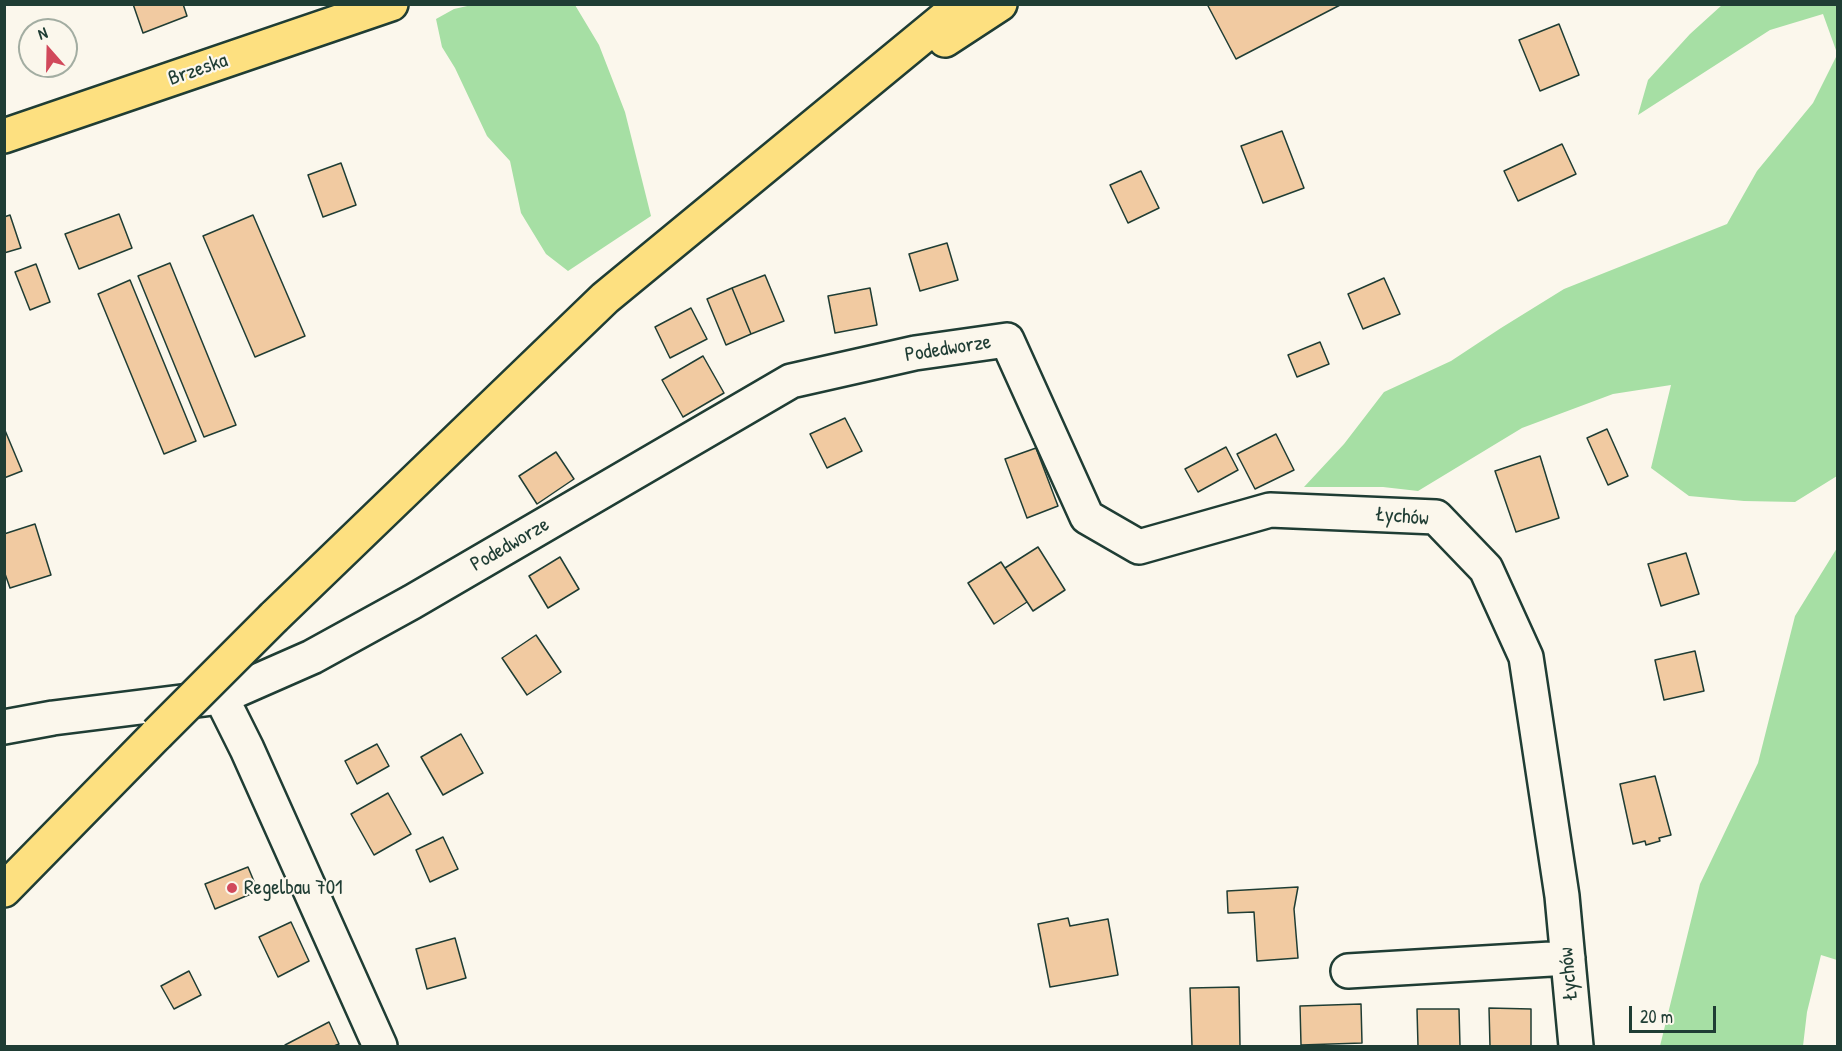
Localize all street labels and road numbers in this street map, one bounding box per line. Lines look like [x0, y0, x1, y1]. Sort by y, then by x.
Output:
street label: Brzeska [165, 48, 231, 92]
street label: Podedworze [903, 330, 993, 368]
street label: Łychów [1374, 502, 1430, 532]
street label: Podedworze [466, 512, 554, 578]
street label: Łychów [1554, 946, 1584, 1002]

